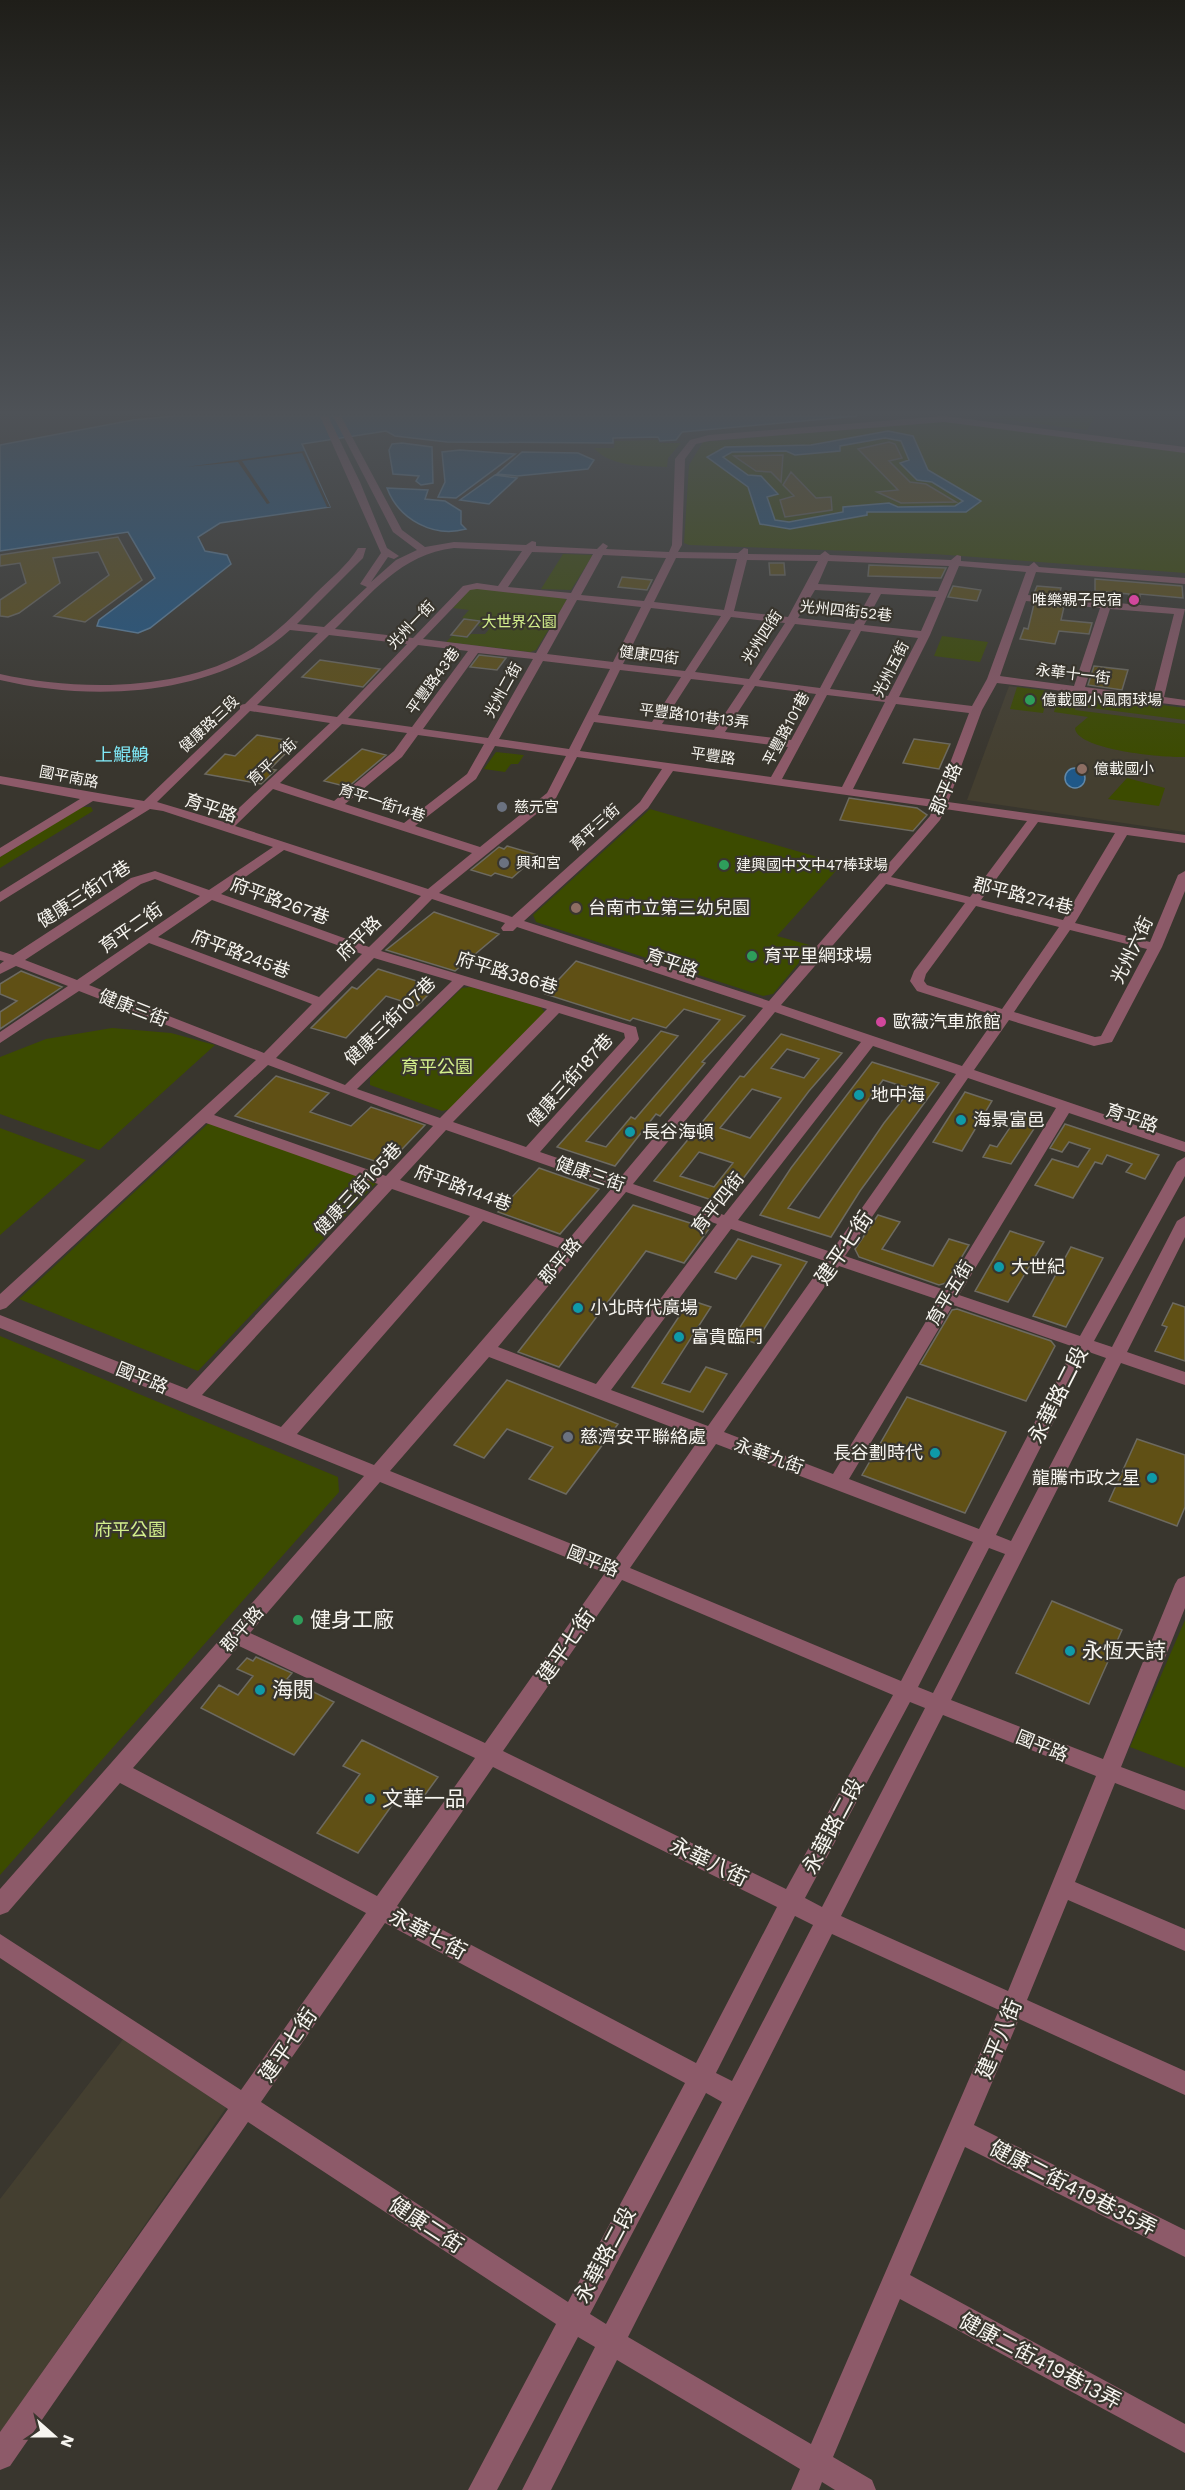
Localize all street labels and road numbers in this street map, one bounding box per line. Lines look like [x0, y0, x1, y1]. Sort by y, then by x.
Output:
street label: 光州一街 [384, 597, 438, 653]
street label: 光州四街52巷 [799, 597, 893, 625]
street label: 光州四街 [738, 607, 786, 667]
street label: 光州五街 [869, 638, 913, 700]
street label: 健康四街 [618, 642, 680, 668]
street label: 平豐路43巷 [403, 644, 463, 718]
street label: 光州二街 [481, 659, 525, 721]
street label: 永華十一街 [1035, 660, 1111, 688]
street label: 平豐路101巷 [759, 689, 813, 769]
street label: 健康路三段 [175, 692, 243, 756]
street label: 平豐路101巷13弄 [638, 700, 750, 732]
street label: 育平一街 [244, 735, 300, 789]
street label: 平豐路 [689, 744, 737, 768]
street label: 郡平路 [925, 760, 966, 818]
street label: 國平南路 [38, 762, 100, 792]
street label: 育平一街14巷 [336, 781, 428, 825]
street label: 育平路 [182, 789, 240, 826]
street label: 育平三街 [567, 800, 623, 854]
street label: 健康三街17巷 [33, 856, 134, 932]
street label: 府平路267巷 [228, 873, 332, 928]
street label: 郡平路274巷 [971, 873, 1075, 918]
street label: 育平二街 [95, 898, 166, 957]
street label: 府平路 [332, 911, 385, 964]
street label: 光州六街 [1106, 913, 1157, 987]
street label: 府平路245巷 [189, 925, 293, 982]
street label: 育平路 [643, 944, 701, 981]
street label: 府平路386巷 [454, 947, 560, 998]
street label: 健康三街107巷 [340, 972, 439, 1069]
street label: 健康三街 [96, 985, 171, 1030]
street label: 健康三街187巷 [523, 1029, 617, 1130]
street label: 育平路 [1103, 1099, 1161, 1136]
street label: 健康三街165巷 [310, 1138, 406, 1239]
street label: 健康三街 [553, 1152, 628, 1195]
street label: 府平路144巷 [412, 1160, 514, 1215]
street label: 育平四街 [687, 1168, 748, 1238]
street label: 建平七街 [809, 1206, 878, 1289]
street label: 郡平路 [534, 1233, 585, 1288]
street label: 育平五街 [922, 1256, 977, 1329]
street label: 永華路二段 [1023, 1342, 1093, 1447]
street label: 國平路 [113, 1358, 171, 1397]
street label: 永華九街 [732, 1433, 807, 1478]
street label: 國平路 [564, 1541, 622, 1580]
street label: 郡平路 [216, 1601, 267, 1656]
street label: 建平七街 [531, 1604, 600, 1687]
street label: 國平路 [1013, 1726, 1071, 1765]
street label: 永華路二段 [797, 1774, 868, 1878]
street label: 永華八街 [666, 1832, 752, 1891]
street label: 永華七街 [385, 1903, 471, 1964]
street label: 建平八街 [971, 1995, 1026, 2082]
street label: 建平七街 [253, 2003, 322, 2086]
street label: 健康二街419巷35弄 [986, 2135, 1161, 2240]
street label: 健康二街 [384, 2191, 468, 2258]
street label: 永華路二段 [569, 2203, 640, 2307]
street label: 健康二街419巷13弄 [955, 2307, 1126, 2414]

